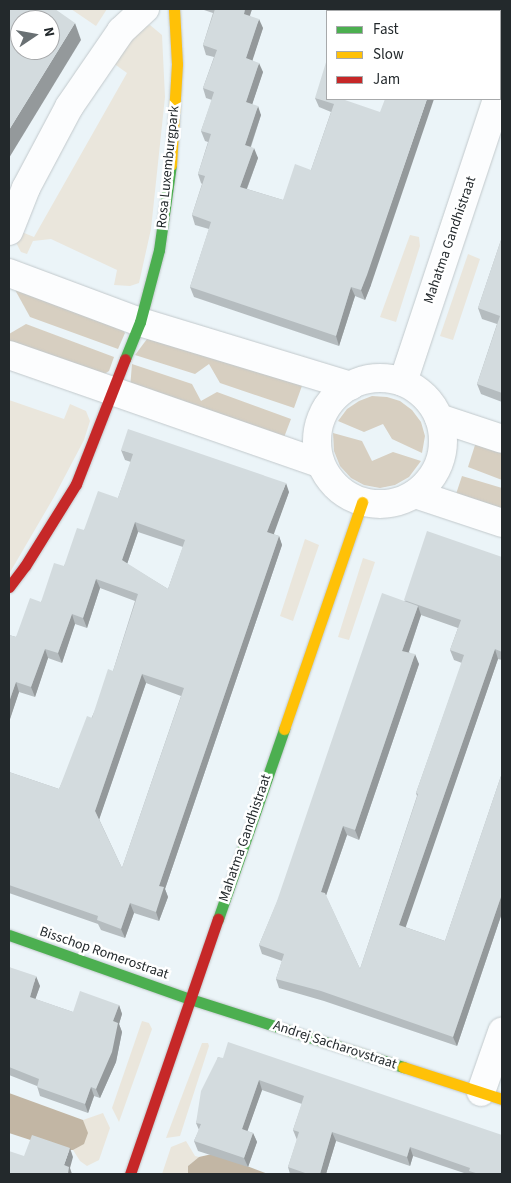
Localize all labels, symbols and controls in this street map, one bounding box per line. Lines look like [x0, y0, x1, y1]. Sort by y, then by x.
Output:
north arrow [10, 10, 60, 60]
legend [326, 10, 501, 100]
text: Fast [373, 19, 399, 40]
text: N [38, 25, 59, 39]
text: Slow [373, 44, 404, 65]
text: Jam [373, 69, 400, 90]
street label: Rosa Luxemburgpark [153, 105, 183, 229]
street label: Mahatma Gandhistraat [420, 174, 480, 306]
street label: Mahatma Gandhistraat [215, 772, 275, 904]
street label: Bisschop Romerostraat [37, 923, 171, 983]
street label: Andrej Sacharovstraat [271, 1017, 399, 1073]

